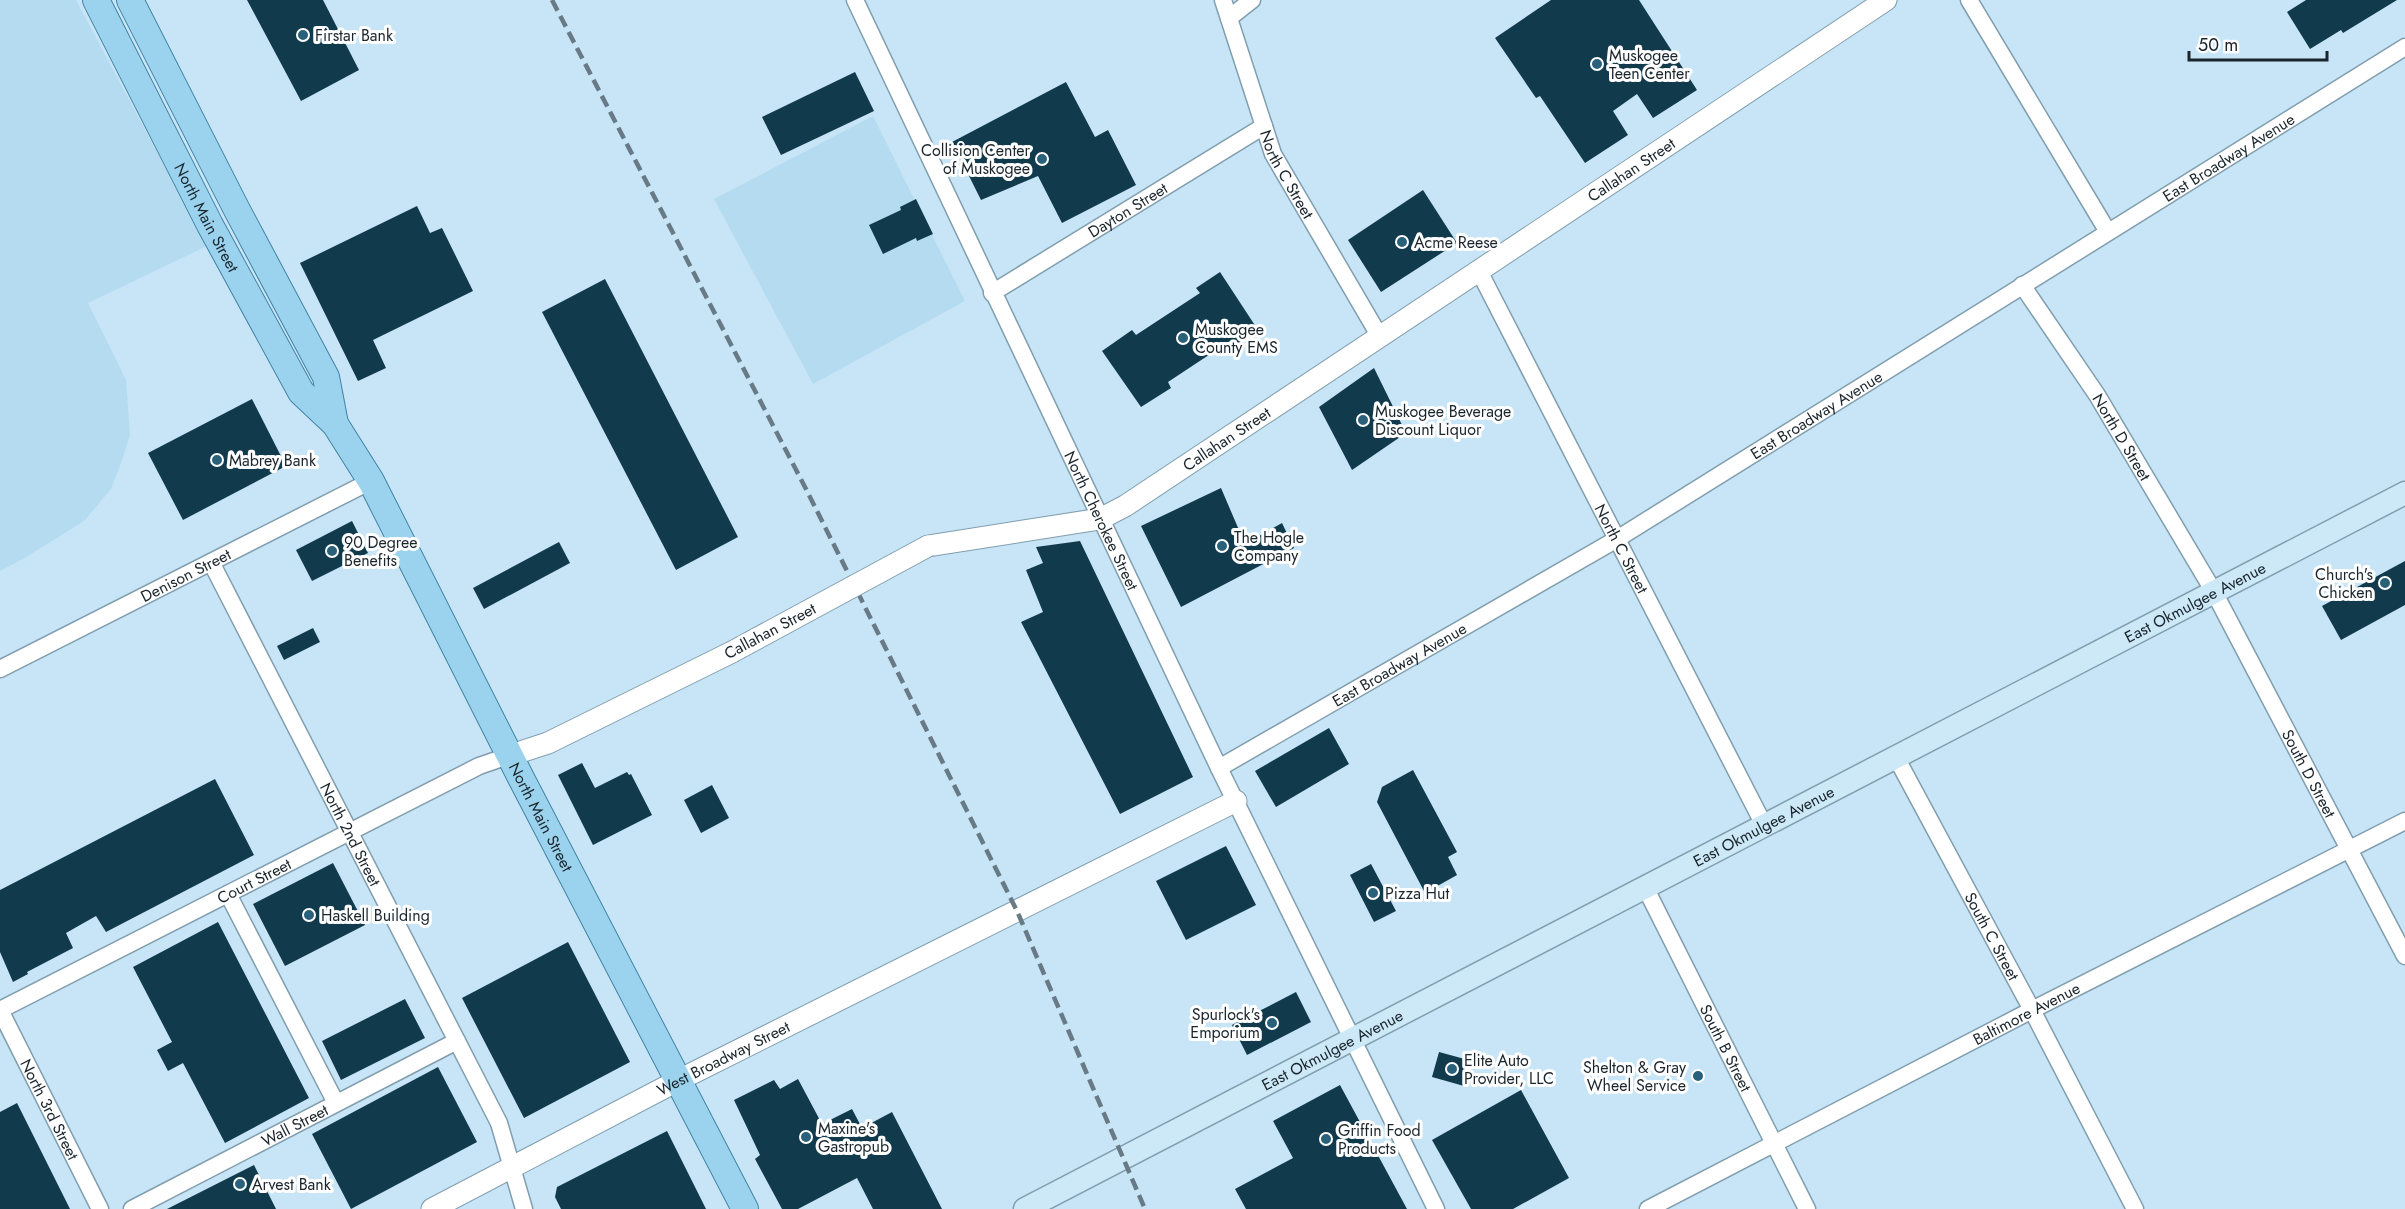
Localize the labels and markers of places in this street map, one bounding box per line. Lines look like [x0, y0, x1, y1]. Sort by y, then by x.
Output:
place label: Firstar Bank [315, 24, 394, 47]
marker: Firstar Bank [296, 28, 310, 42]
place label: Muskogee Teen Center [1609, 44, 1690, 85]
marker: Muskogee Teen Center [1590, 57, 1604, 71]
place label: Collision Center of Muskogee [921, 139, 1031, 180]
marker: Collision Center of Muskogee [1035, 152, 1049, 166]
place label: Acme Reese [1414, 231, 1498, 254]
marker: Acme Reese [1395, 235, 1409, 249]
place label: Muskogee County EMS [1195, 318, 1278, 359]
marker: Muskogee County EMS [1176, 331, 1190, 345]
place label: Muskogee Beverage Discount Liquor [1375, 400, 1511, 441]
marker: Muskogee Beverage Discount Liquor [1356, 413, 1370, 427]
place label: Mabrey Bank [229, 449, 317, 472]
marker: Mabrey Bank [210, 453, 224, 467]
place label: The Hogle Company [1234, 526, 1304, 567]
place label: 90 Degree Benefits [344, 531, 418, 572]
marker: The Hogle Company [1215, 539, 1229, 553]
marker: 90 Degree Benefits [325, 544, 339, 558]
place label: Church's Chicken [2315, 563, 2373, 604]
marker: Church's Chicken [2378, 576, 2392, 590]
place label: Pizza Hut [1385, 882, 1449, 905]
marker: Pizza Hut [1366, 886, 1380, 900]
place label: Haskell Building [321, 904, 430, 927]
marker: Haskell Building [302, 908, 316, 922]
place label: Spurlock's Emporium [1190, 1003, 1260, 1044]
marker: Spurlock's Emporium [1265, 1016, 1279, 1030]
place label: Elite Auto Provider, LLC [1464, 1049, 1554, 1090]
place label: Shelton & Gray Wheel Service [1583, 1056, 1687, 1097]
marker: Elite Auto Provider, LLC [1445, 1062, 1459, 1076]
marker: Shelton & Gray Wheel Service [1691, 1069, 1705, 1083]
place label: Maxine's Gastropub [818, 1117, 889, 1158]
place label: Griffin Food Products [1338, 1119, 1421, 1160]
marker: Maxine's Gastropub [799, 1130, 813, 1144]
marker: Griffin Food Products [1319, 1132, 1333, 1146]
place label: Arvest Bank [252, 1173, 332, 1196]
marker: Arvest Bank [233, 1177, 247, 1191]

